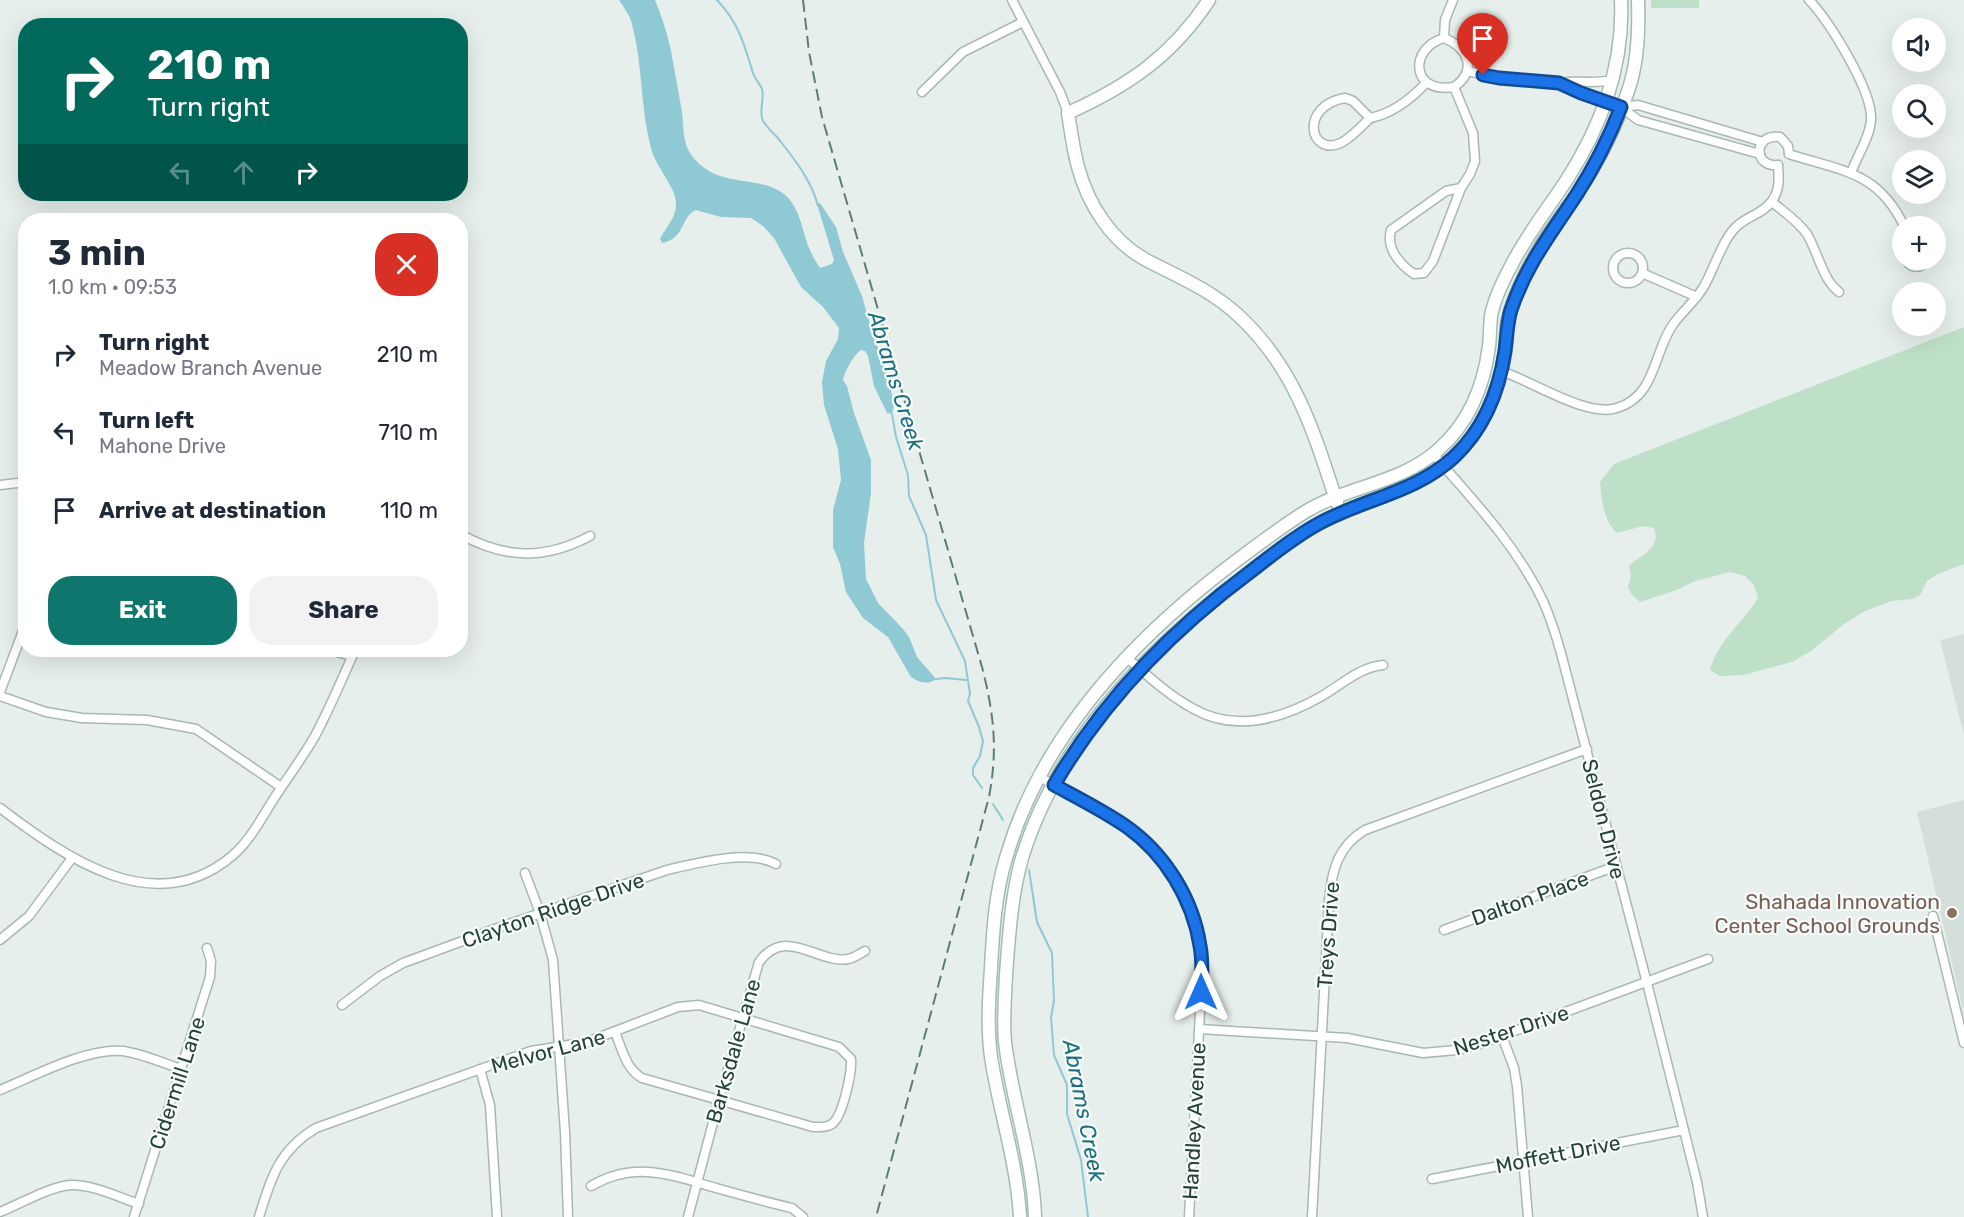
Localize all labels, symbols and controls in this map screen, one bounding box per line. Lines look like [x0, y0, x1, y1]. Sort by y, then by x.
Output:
pin [1457, 13, 1508, 75]
map controls [1892, 18, 1946, 336]
button: sound [1892, 18, 1946, 72]
icon: arrive [1466, 22, 1499, 55]
text: 210 m [147, 40, 271, 90]
icon: right [48, 42, 126, 120]
button: search [1892, 84, 1946, 138]
text: Turn right [147, 91, 270, 123]
button: layers [1892, 150, 1946, 204]
icon: left [164, 156, 197, 189]
icon: ahead [227, 156, 260, 189]
icon: right [290, 156, 323, 189]
button: + [1892, 216, 1946, 270]
text: 3 min [48, 231, 146, 274]
button: close [375, 233, 438, 296]
text: 1.0 km · 09:53 [48, 275, 177, 299]
button: − [1892, 282, 1946, 336]
water label: Abrams Creek [862, 307, 930, 455]
text: Turn right [99, 329, 209, 356]
icon: right [48, 338, 81, 371]
text: 210 m [377, 341, 438, 368]
text: Meadow Branch Avenue [99, 356, 322, 380]
text: Turn left [99, 407, 194, 434]
icon: left [48, 416, 81, 449]
text: 710 m [378, 419, 438, 446]
text: Mahone Drive [99, 434, 226, 458]
icon: arrive [48, 494, 81, 527]
text: Arrive at destination [99, 497, 326, 524]
text: 110 m [380, 497, 438, 524]
button: Exit [48, 576, 237, 645]
button: Share [249, 576, 438, 645]
street label: Seldon Drive [1577, 756, 1631, 882]
street label: Dalton Place [1468, 865, 1592, 931]
street label: Clayton Ridge Drive [458, 867, 648, 953]
street label: Treys Drive [1312, 881, 1344, 989]
place label: Shahada Innovation Center School Grounds [1715, 889, 1940, 938]
marker: Shahada Innovation Center School Grounds [1945, 906, 1959, 920]
position arrow [1169, 960, 1233, 1024]
street label: Barksdale Lane [700, 976, 766, 1126]
street label: Nester Drive [1450, 1000, 1572, 1060]
street label: Cidermill Lane [144, 1013, 210, 1153]
street label: Melvor Lane [488, 1024, 608, 1078]
water label: Abrams Creek [1057, 1037, 1111, 1185]
street label: Handley Avenue [1177, 1042, 1211, 1200]
street label: Moffett Drive [1493, 1130, 1623, 1178]

